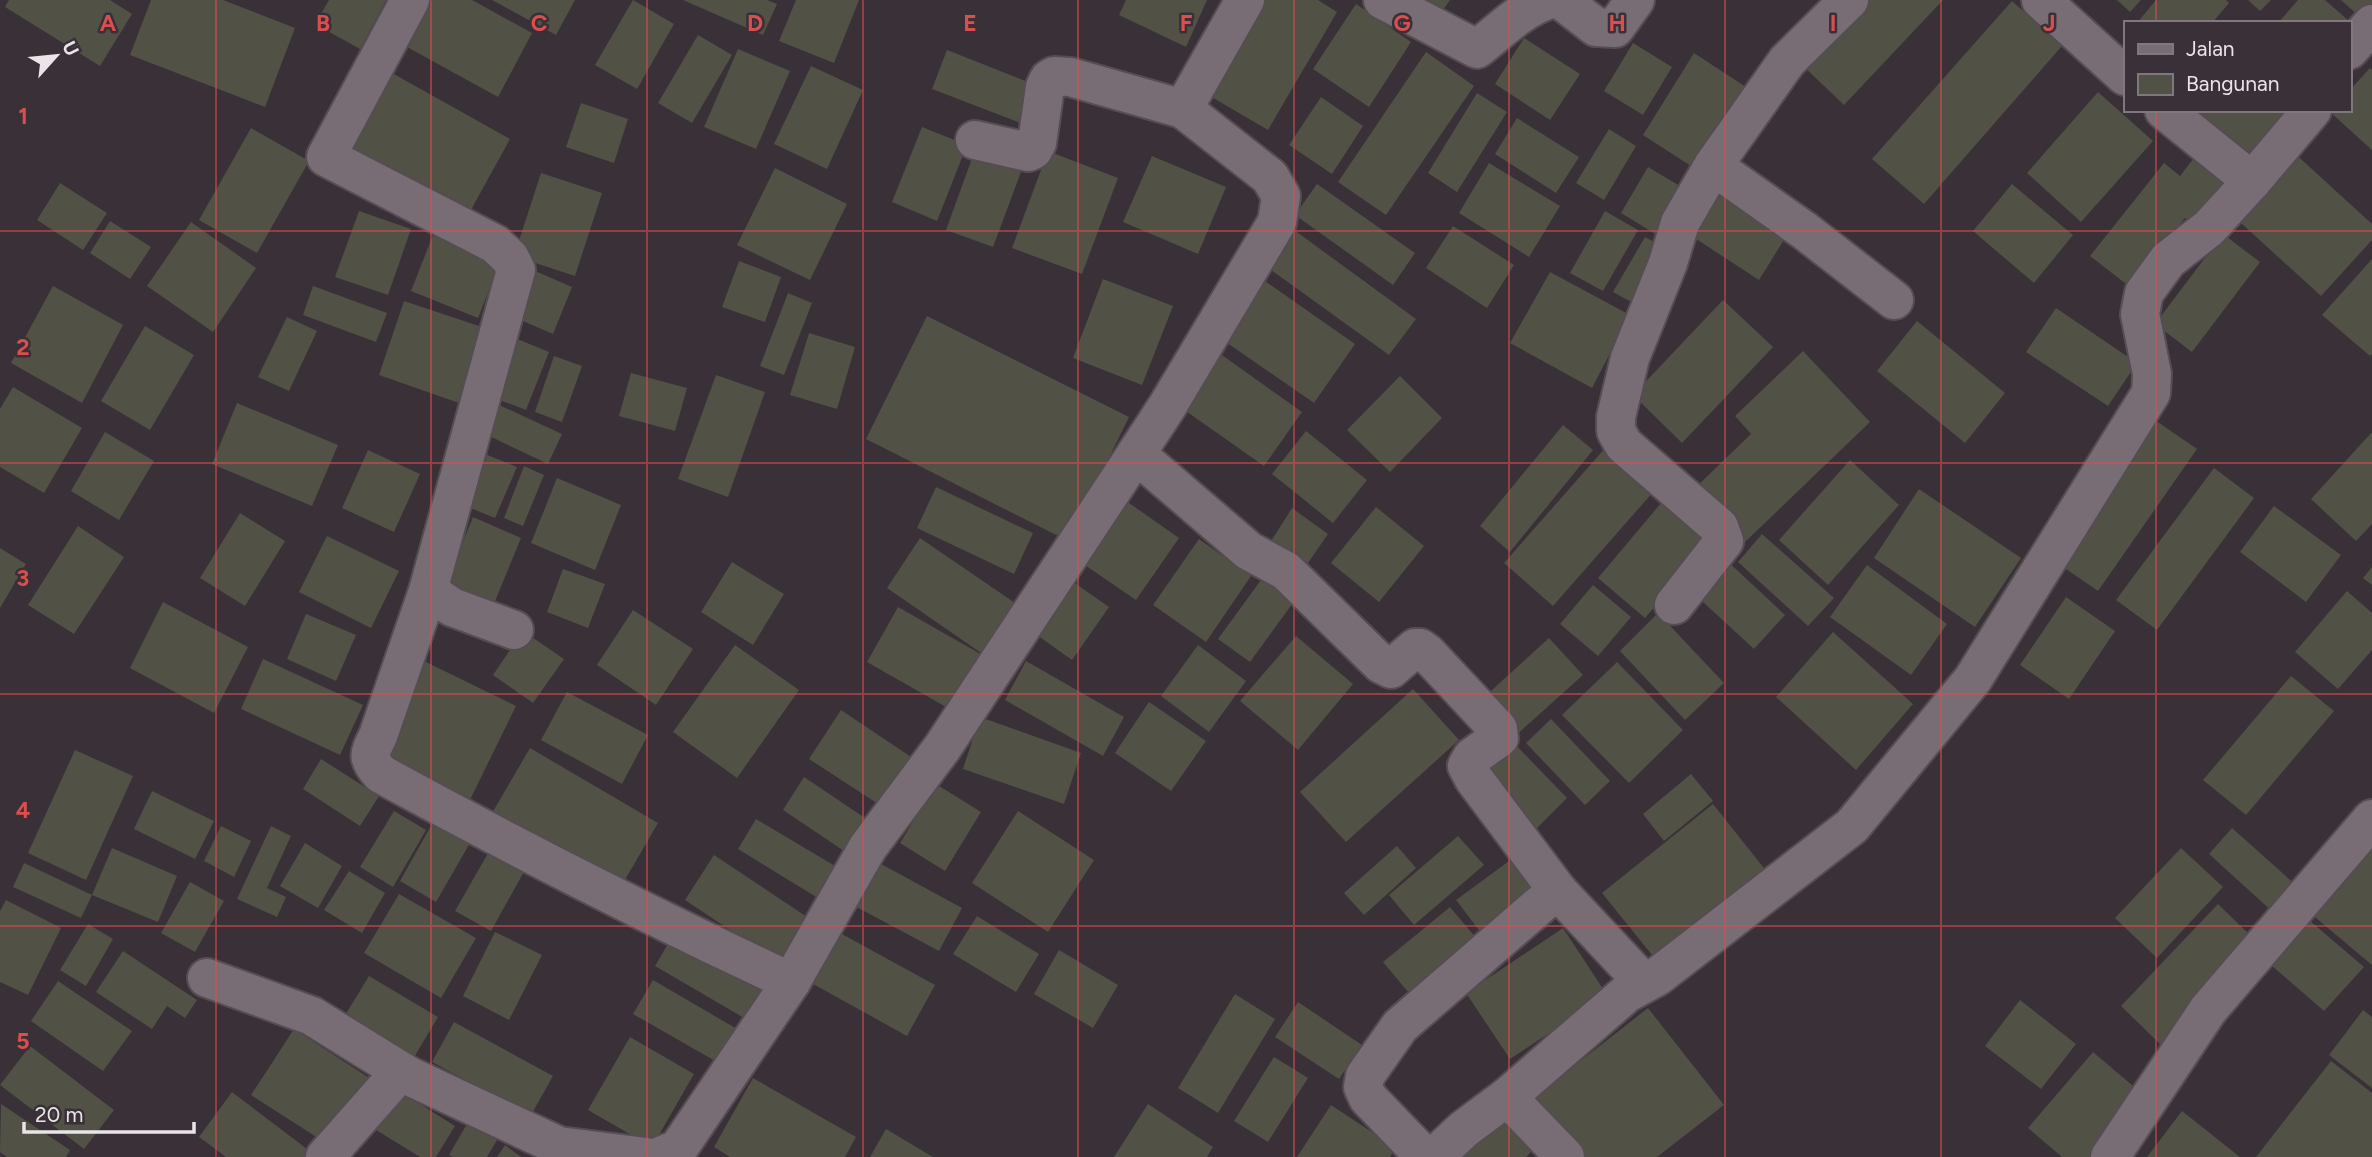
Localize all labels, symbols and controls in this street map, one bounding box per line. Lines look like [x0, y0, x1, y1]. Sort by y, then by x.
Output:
text: A [100, 9, 117, 37]
text: B [316, 9, 330, 37]
text: C [531, 9, 548, 37]
text: D [747, 9, 763, 37]
text: E [963, 9, 977, 37]
text: F [1180, 9, 1193, 37]
text: G [1393, 9, 1411, 37]
text: H [1608, 9, 1626, 37]
text: I [1830, 9, 1836, 37]
text: J [2043, 9, 2055, 37]
north arrow [21, 21, 91, 91]
legend [2124, 21, 2351, 112]
text: Jalan [2186, 36, 2235, 61]
text: U [57, 37, 84, 60]
text: Bangunan [2186, 71, 2279, 96]
text: 1 [18, 102, 28, 130]
text: 2 [16, 333, 30, 361]
text: 3 [17, 564, 29, 592]
text: 4 [16, 796, 30, 824]
text: 5 [16, 1027, 30, 1055]
scale bar [24, 1090, 194, 1134]
text: 20 m [35, 1102, 83, 1127]

